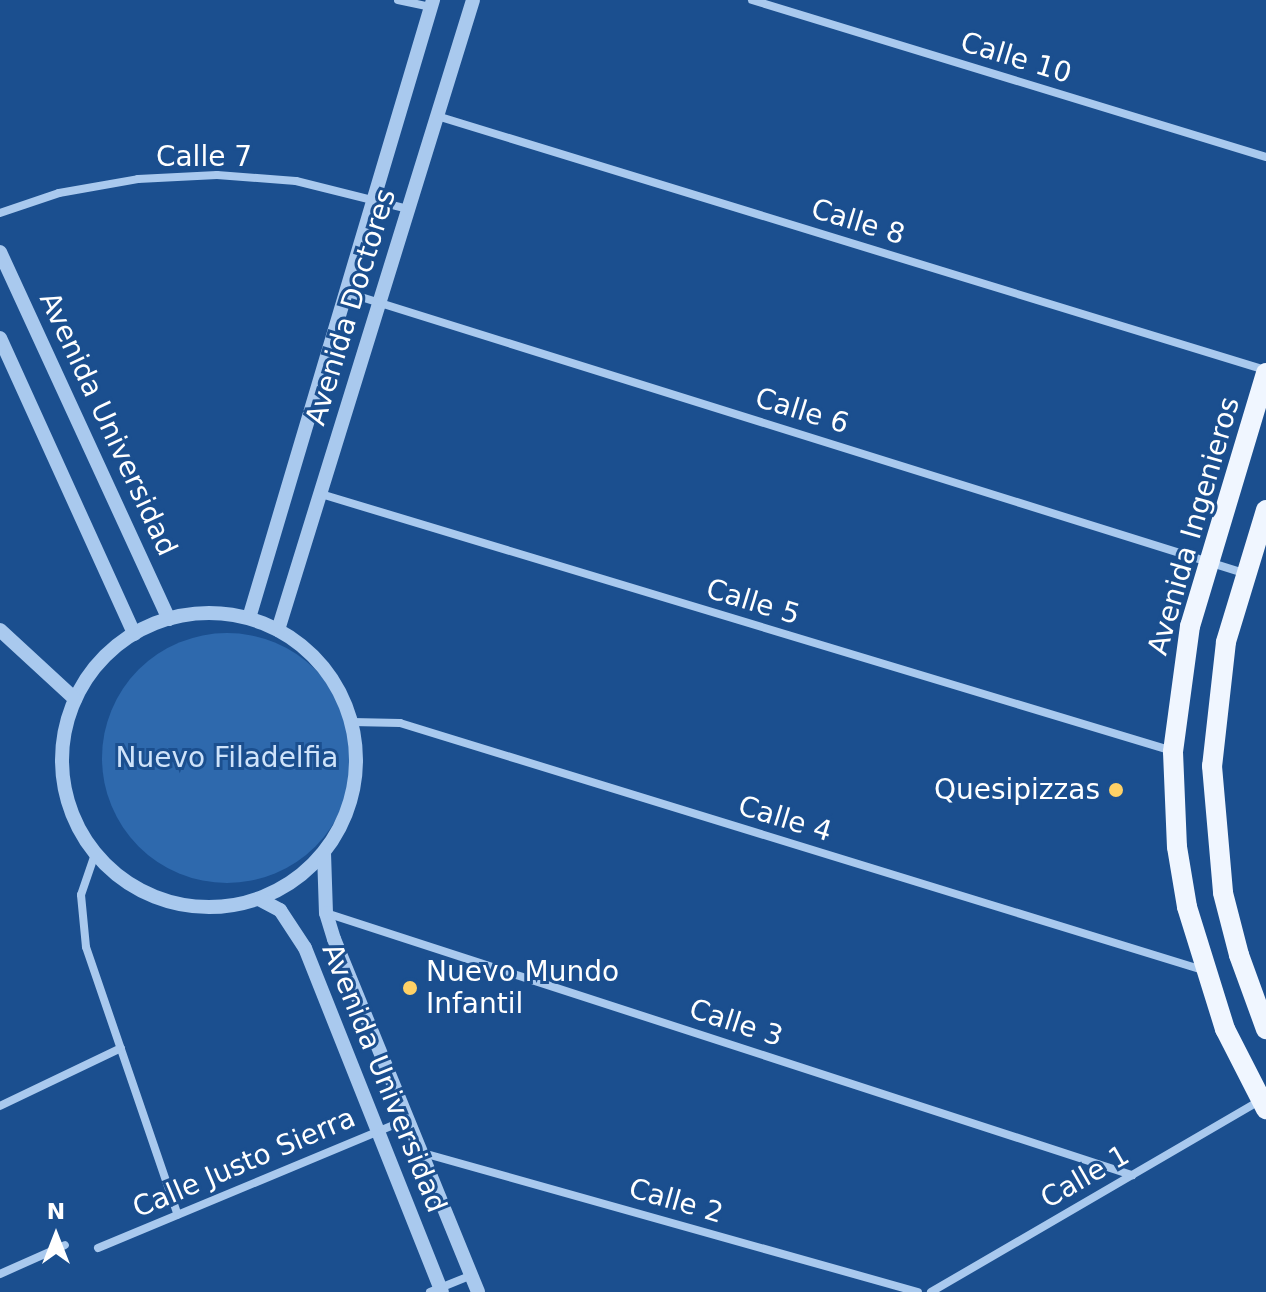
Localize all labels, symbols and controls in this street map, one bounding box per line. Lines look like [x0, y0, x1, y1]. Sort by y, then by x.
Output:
street label: Calle 10 [957, 25, 1075, 91]
street label: Calle 7 [156, 140, 252, 174]
street label: Avenida Doctores [299, 185, 403, 429]
street label: Calle 8 [807, 192, 909, 252]
street label: Avenida Universidad [32, 287, 184, 561]
street label: Calle 6 [751, 381, 853, 441]
street label: Avenida Ingenieros [1141, 393, 1247, 659]
street label: Calle 5 [702, 572, 804, 632]
park label: Nuevo Filadelfia [116, 741, 338, 775]
place label: Quesipizzas [934, 773, 1100, 807]
marker: Quesipizzas [1107, 781, 1125, 799]
street label: Calle 4 [734, 789, 836, 849]
street label: Avenida Universidad [315, 939, 453, 1217]
place label: Nuevo Mundo Infantil [426, 955, 619, 1021]
marker: Nuevo Mundo Infantil [401, 979, 419, 997]
street label: Calle 3 [685, 992, 787, 1054]
street label: Calle Justo Sierra [128, 1101, 360, 1225]
street label: Calle 1 [1035, 1138, 1135, 1216]
street label: Calle 2 [625, 1172, 727, 1230]
north arrow [16, 1196, 96, 1276]
text: N [47, 1199, 65, 1224]

